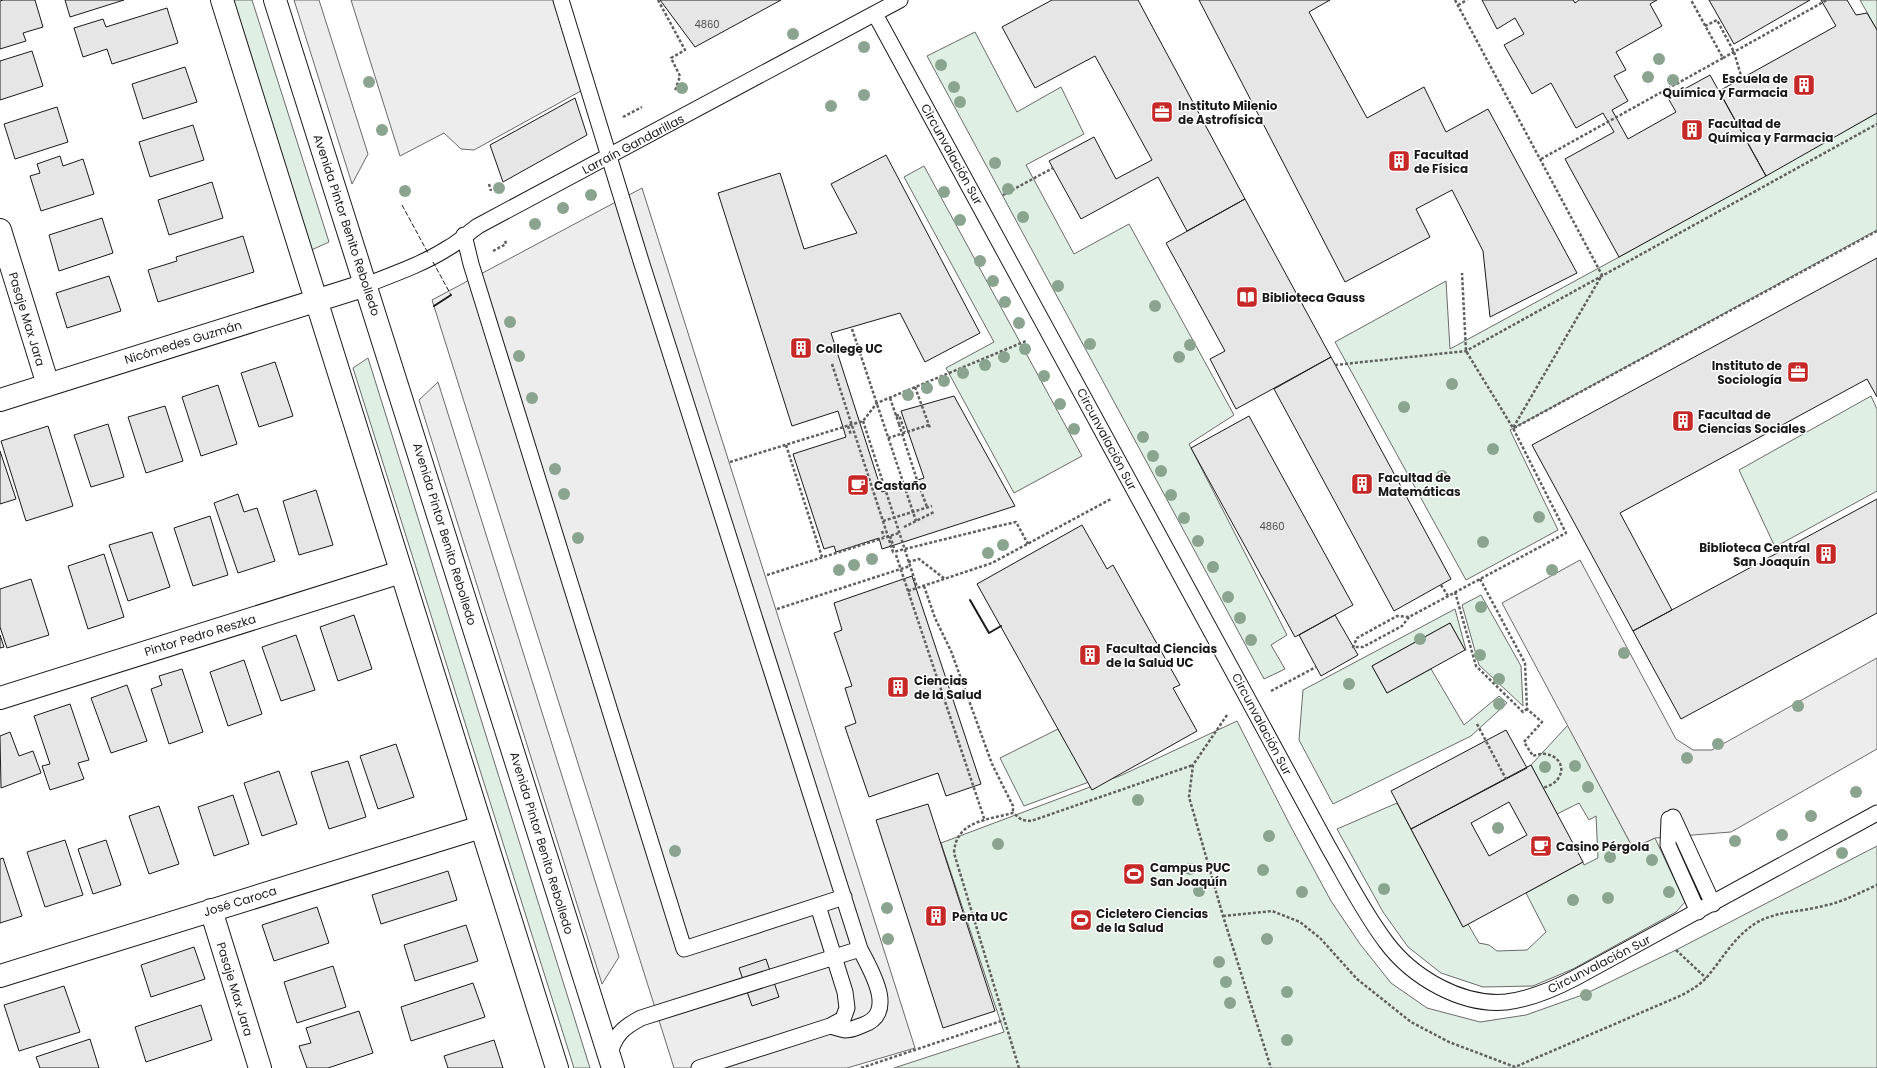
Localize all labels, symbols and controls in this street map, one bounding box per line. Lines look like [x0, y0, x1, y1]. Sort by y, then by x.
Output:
house number: 4860 [694, 17, 720, 32]
place label: Escuela de Química y Farmacia [1663, 70, 1789, 101]
building icon: Escuela de Química y Farmacia [1791, 72, 1817, 98]
place label: Instituto Milenio de Astrofísica [1178, 97, 1278, 128]
office icon: Instituto Milenio de Astrofísica [1149, 99, 1175, 125]
street label: Circunvalación Sur [917, 100, 987, 208]
street label: Larraín Gandarillas [579, 110, 687, 178]
place label: Facultad de Química y Farmacia [1708, 115, 1833, 146]
building icon: Facultad de Química y Farmacia [1679, 117, 1705, 143]
street label: Avenida Pintor Benito Rebolledo [310, 132, 385, 318]
place label: Facultad de Física [1414, 146, 1469, 177]
building icon: Facultad de Física [1386, 148, 1412, 174]
street label: Pasaje Max Jara [5, 270, 49, 368]
library icon: Biblioteca Gauss [1234, 284, 1260, 310]
place label: Biblioteca Gauss [1262, 289, 1366, 306]
street label: Nicómedes Guzmán [122, 316, 244, 368]
building icon: College UC [788, 335, 814, 361]
place label: College UC [816, 340, 883, 357]
place label: Instituto de Sociología [1712, 357, 1783, 388]
office icon: Instituto de Sociología [1785, 359, 1811, 385]
street label: Circunvalación Sur [1073, 385, 1141, 493]
place label: Facultad de Ciencias Sociales [1698, 406, 1806, 437]
building icon: Facultad de Ciencias Sociales [1670, 408, 1696, 434]
street label: Avenida Pintor Benito Rebolledo [409, 441, 481, 628]
place label: Facultad de Matemáticas [1378, 469, 1461, 500]
building icon: Facultad de Matemáticas [1349, 471, 1375, 497]
cafe icon: Castaño [845, 472, 871, 498]
place label: Castaño [874, 477, 927, 494]
house number: 4860 [1259, 519, 1285, 534]
place label: Biblioteca Central San Joaquín [1699, 539, 1810, 570]
building icon: Biblioteca Central San Joaquín [1813, 541, 1839, 567]
street label: Pintor Pedro Reszka [142, 610, 258, 660]
place label: Facultad Ciencias de la Salud UC [1106, 640, 1217, 671]
building icon: Facultad Ciencias de la Salud UC [1077, 642, 1103, 668]
street label: Circunvalación Sur [1228, 670, 1296, 778]
place label: Ciencias de la Salud [914, 672, 982, 703]
building icon: Ciencias de la Salud [885, 674, 911, 700]
street label: Avenida Pintor Benito Rebolledo [506, 750, 578, 937]
cafe icon: Casino Pérgola [1528, 833, 1554, 859]
place label: Casino Pérgola [1556, 838, 1649, 855]
place label: Campus PUC San Joaquín [1150, 859, 1231, 890]
sports icon: Campus PUC San Joaquín [1121, 861, 1147, 887]
street label: José Caroca [201, 882, 279, 920]
building icon: Penta UC [923, 903, 949, 929]
place label: Cicletero Ciencias de la Salud [1096, 905, 1209, 936]
sports icon: Cicletero Ciencias de la Salud [1068, 907, 1094, 933]
place label: Penta UC [952, 908, 1008, 925]
street label: Circunvalación Sur [1545, 930, 1654, 997]
street label: Pasaje Max Jara [213, 940, 257, 1038]

